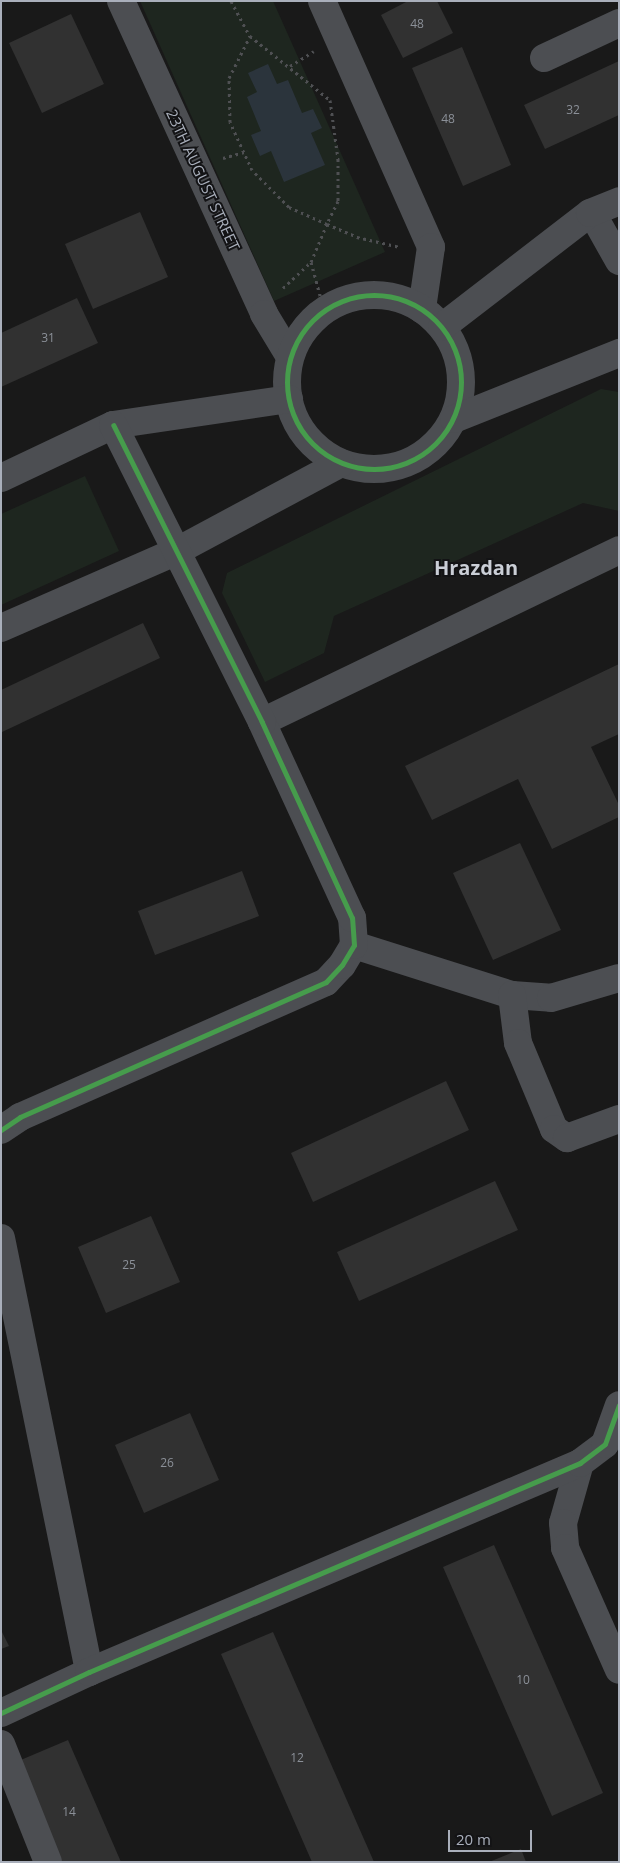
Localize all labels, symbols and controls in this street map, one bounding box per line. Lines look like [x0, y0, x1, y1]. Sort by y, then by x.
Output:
house number: 48 [410, 17, 424, 31]
house number: 32 [566, 103, 580, 117]
street label: 23TH AUGUST STREET [162, 107, 244, 253]
house number: 48 [441, 112, 455, 126]
house number: 31 [41, 331, 55, 345]
district label: Hrazdan [434, 555, 518, 579]
house number: 25 [122, 1258, 136, 1272]
house number: 26 [160, 1456, 174, 1470]
house number: 10 [516, 1673, 530, 1687]
house number: 12 [290, 1751, 304, 1765]
house number: 14 [62, 1805, 76, 1819]
scale bar [450, 1820, 534, 1852]
text: 20 m [456, 1829, 491, 1849]

